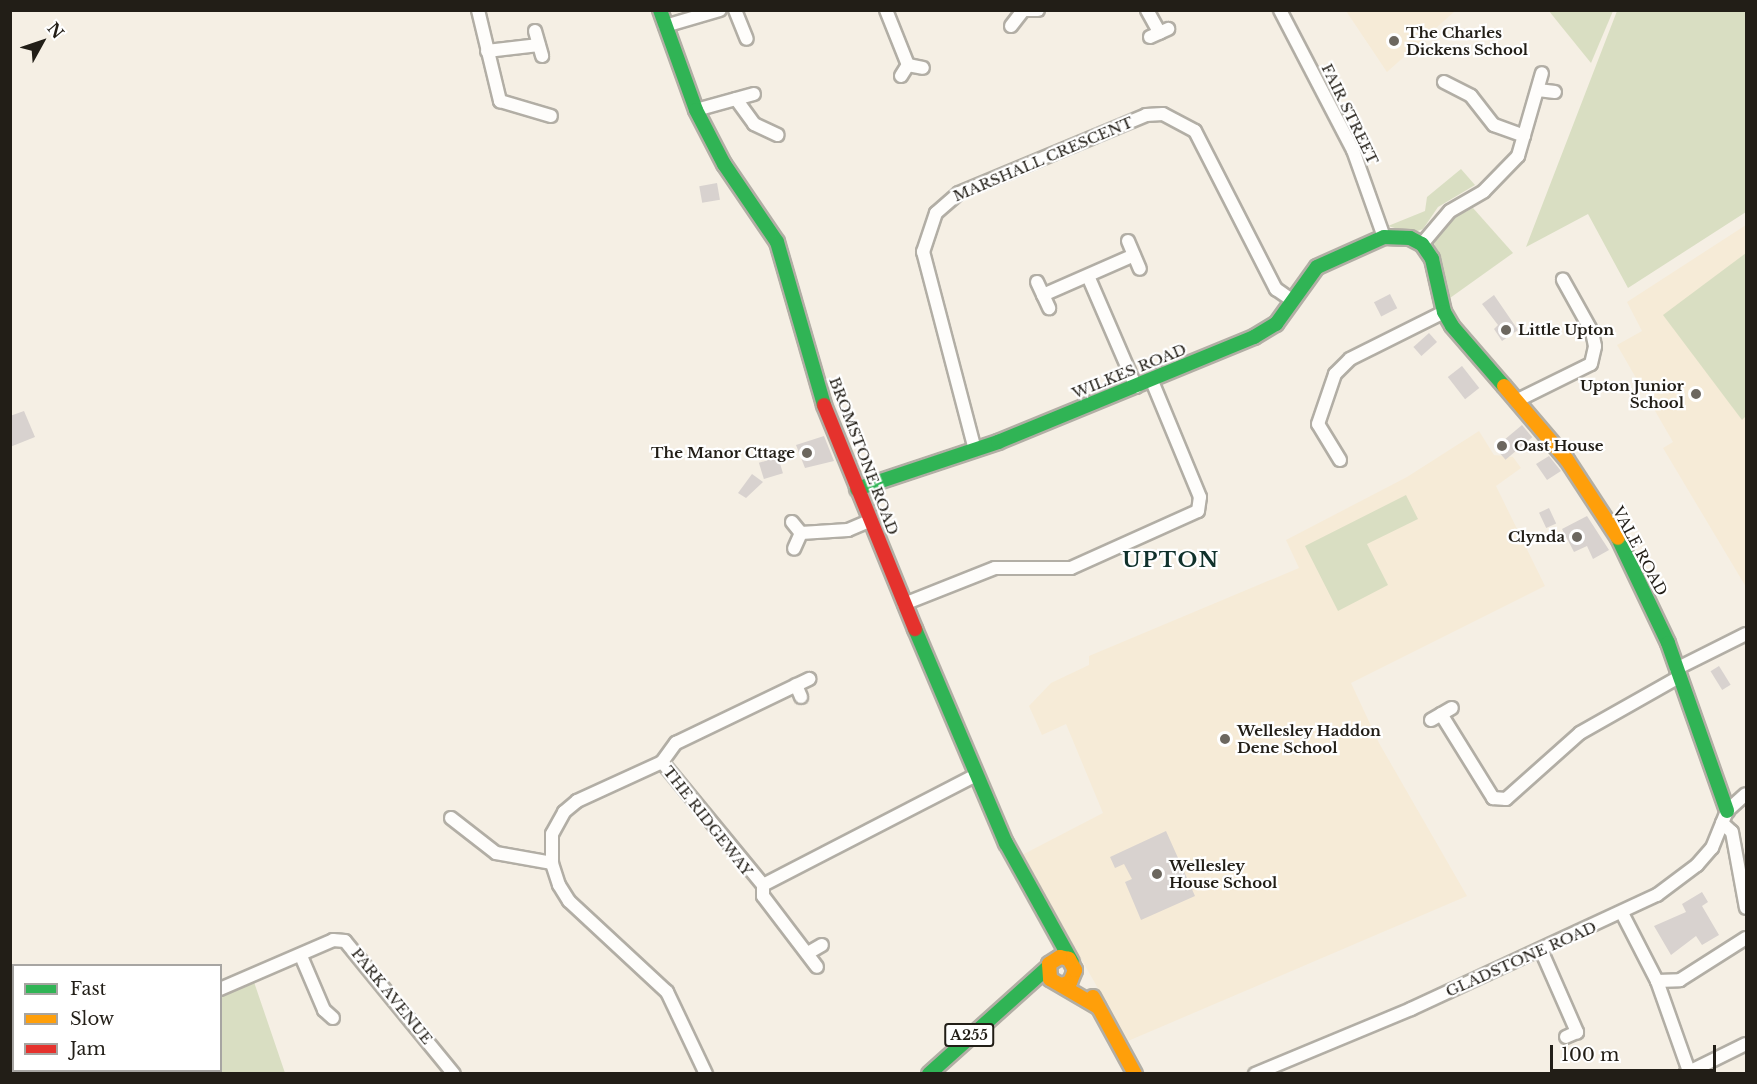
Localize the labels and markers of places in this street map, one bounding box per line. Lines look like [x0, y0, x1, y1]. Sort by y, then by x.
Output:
place label: The Charles Dickens School [1406, 23, 1528, 58]
marker: The Charles Dickens School [1387, 34, 1401, 48]
place label: Little Upton [1518, 321, 1614, 339]
marker: Little Upton [1499, 323, 1513, 337]
place label: Upton Junior School [1580, 376, 1684, 411]
marker: Upton Junior School [1689, 387, 1703, 401]
place label: Oast House [1514, 437, 1604, 455]
marker: Oast House [1495, 439, 1509, 453]
place label: The Manor Cttage [651, 444, 795, 462]
marker: The Manor Cttage [800, 446, 814, 460]
place label: Clynda [1508, 528, 1565, 546]
marker: Clynda [1570, 530, 1584, 544]
place label: Wellesley Haddon Dene School [1237, 721, 1381, 756]
marker: Wellesley Haddon Dene School [1218, 732, 1232, 746]
place label: Wellesley House School [1169, 856, 1277, 891]
marker: Wellesley House School [1150, 867, 1164, 881]

